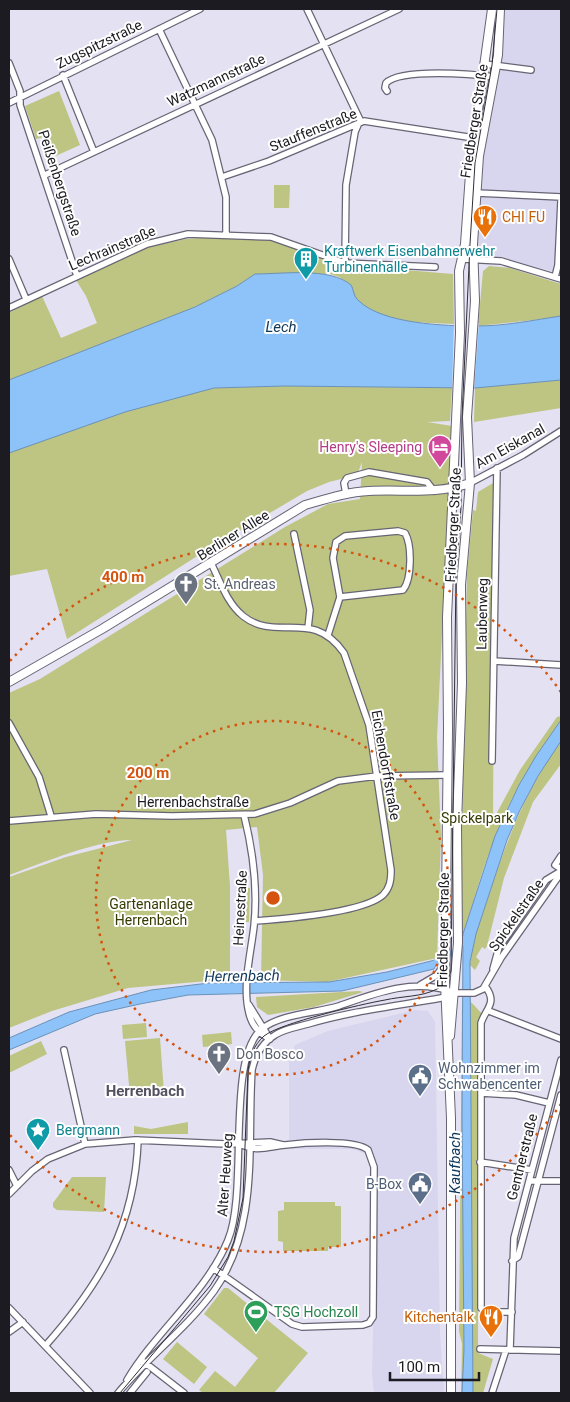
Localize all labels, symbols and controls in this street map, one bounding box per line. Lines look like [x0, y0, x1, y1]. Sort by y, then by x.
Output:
street label: Zugspitzstraße [53, 16, 145, 72]
street label: Watzmannstraße [164, 50, 268, 110]
street label: Friedberger Straße [457, 63, 491, 179]
street label: Stauffenstraße [267, 105, 359, 155]
street label: Peißenbergstraße [35, 128, 85, 238]
restaurant icon: CHI FU [472, 204, 498, 238]
place label: CHI FU [502, 209, 545, 225]
street label: Lechrainstraße [66, 222, 158, 274]
place label: Kraftwerk Eisenbahnerwehr Turbinenhalle [324, 243, 495, 275]
building icon: Kraftwerk Eisenbahnerwehr Turbinenhalle [293, 246, 319, 280]
water label: Lech [265, 318, 297, 336]
street label: Am Eiskanal [472, 420, 548, 472]
hotel icon: Henry's Sleeping [427, 434, 453, 468]
place label: Henry's Sleeping [319, 439, 422, 455]
street label: Friedberger Straße [442, 467, 464, 583]
street label: Berliner Allee [194, 507, 272, 563]
text: 400 m [102, 568, 144, 586]
church icon: St. Andreas [173, 571, 199, 605]
place label: St. Andreas [204, 576, 276, 592]
street label: Laubenweg [473, 578, 491, 650]
street label: Eichendorffstraße [368, 709, 404, 821]
text: 200 m [127, 764, 169, 782]
street label: Herrenbachstraße [137, 794, 249, 810]
park label: Spickelpark [441, 810, 514, 826]
street label: Heinestraße [230, 870, 250, 946]
street label: Friedberger Straße [434, 872, 452, 988]
street label: Spickelstraße [485, 876, 547, 954]
centre of rings [264, 889, 282, 907]
park label: Gartenanlage Herrenbach [109, 896, 193, 928]
water label: Herrenbach [204, 966, 280, 986]
church icon: Don Bosco [206, 1041, 232, 1075]
place label: Don Bosco [236, 1046, 304, 1062]
place label: Wohnzimmer im Schwabencenter [438, 1060, 542, 1092]
public building icon: Wohnzimmer im Schwabencenter [407, 1063, 433, 1097]
district label: Herrenbach [106, 1082, 184, 1100]
street label: Gentnerstraße [503, 1112, 541, 1202]
place icon: Bergmann [25, 1117, 51, 1151]
place label: Bergmann [56, 1122, 120, 1138]
water label: Kaufbach [446, 1132, 464, 1194]
street label: Alter Heuweg [214, 1133, 236, 1217]
public building icon: B-Box [407, 1171, 433, 1205]
place label: B-Box [366, 1176, 402, 1192]
sports icon: TSG Hochzoll [243, 1299, 269, 1333]
place label: TSG Hochzoll [274, 1304, 358, 1320]
restaurant icon: Kitchentalk [478, 1304, 504, 1338]
place label: Kitchentalk [404, 1309, 475, 1325]
scale bar [390, 1350, 479, 1382]
text: 100 m [398, 1358, 440, 1376]

